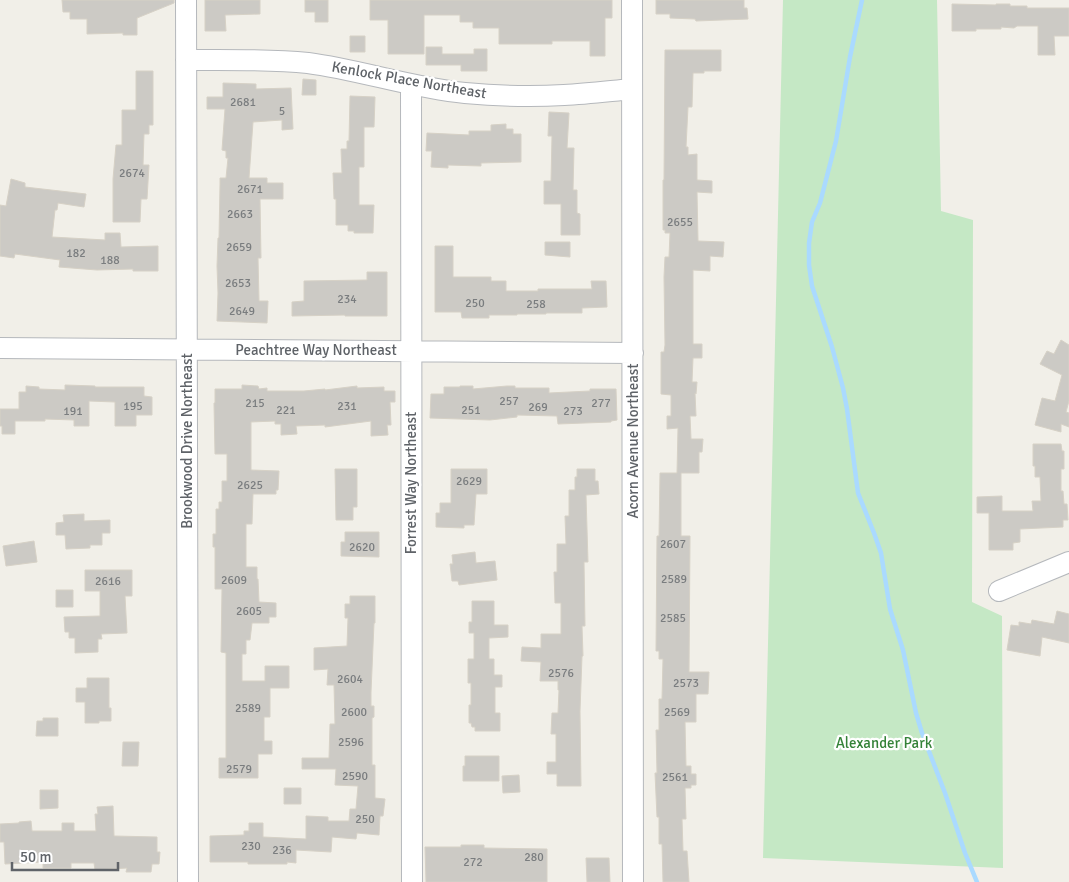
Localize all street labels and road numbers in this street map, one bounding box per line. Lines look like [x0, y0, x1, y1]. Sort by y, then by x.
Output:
street label: Kenlock Place Northeast [330, 58, 488, 102]
street label: Peachtree Way Northeast [235, 341, 397, 359]
street label: Brookwood Drive Northeast [178, 353, 196, 529]
street label: Acorn Avenue Northeast [624, 363, 642, 519]
street label: Forrest Way Northeast [402, 412, 420, 554]

